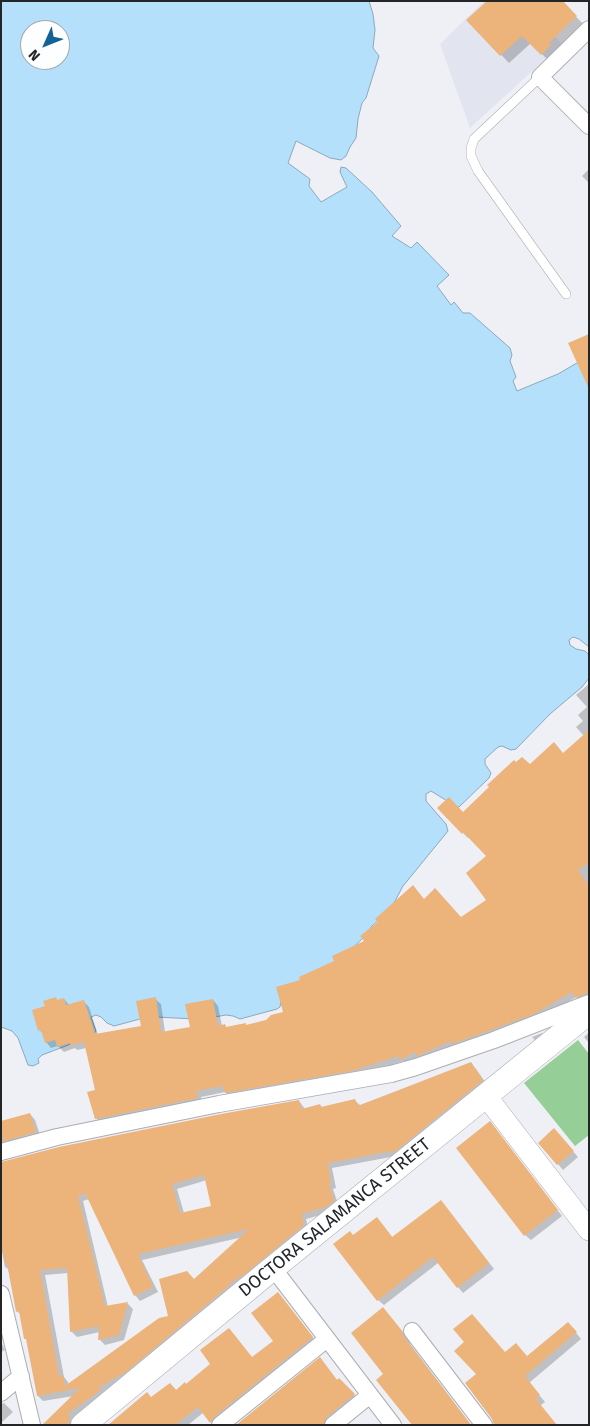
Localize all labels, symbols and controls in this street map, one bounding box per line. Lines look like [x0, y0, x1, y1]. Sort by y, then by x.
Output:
north arrow [20, 20, 70, 70]
text: N [25, 46, 44, 64]
street label: DOCTORA SALAMANCA STREET [235, 1134, 435, 1302]

